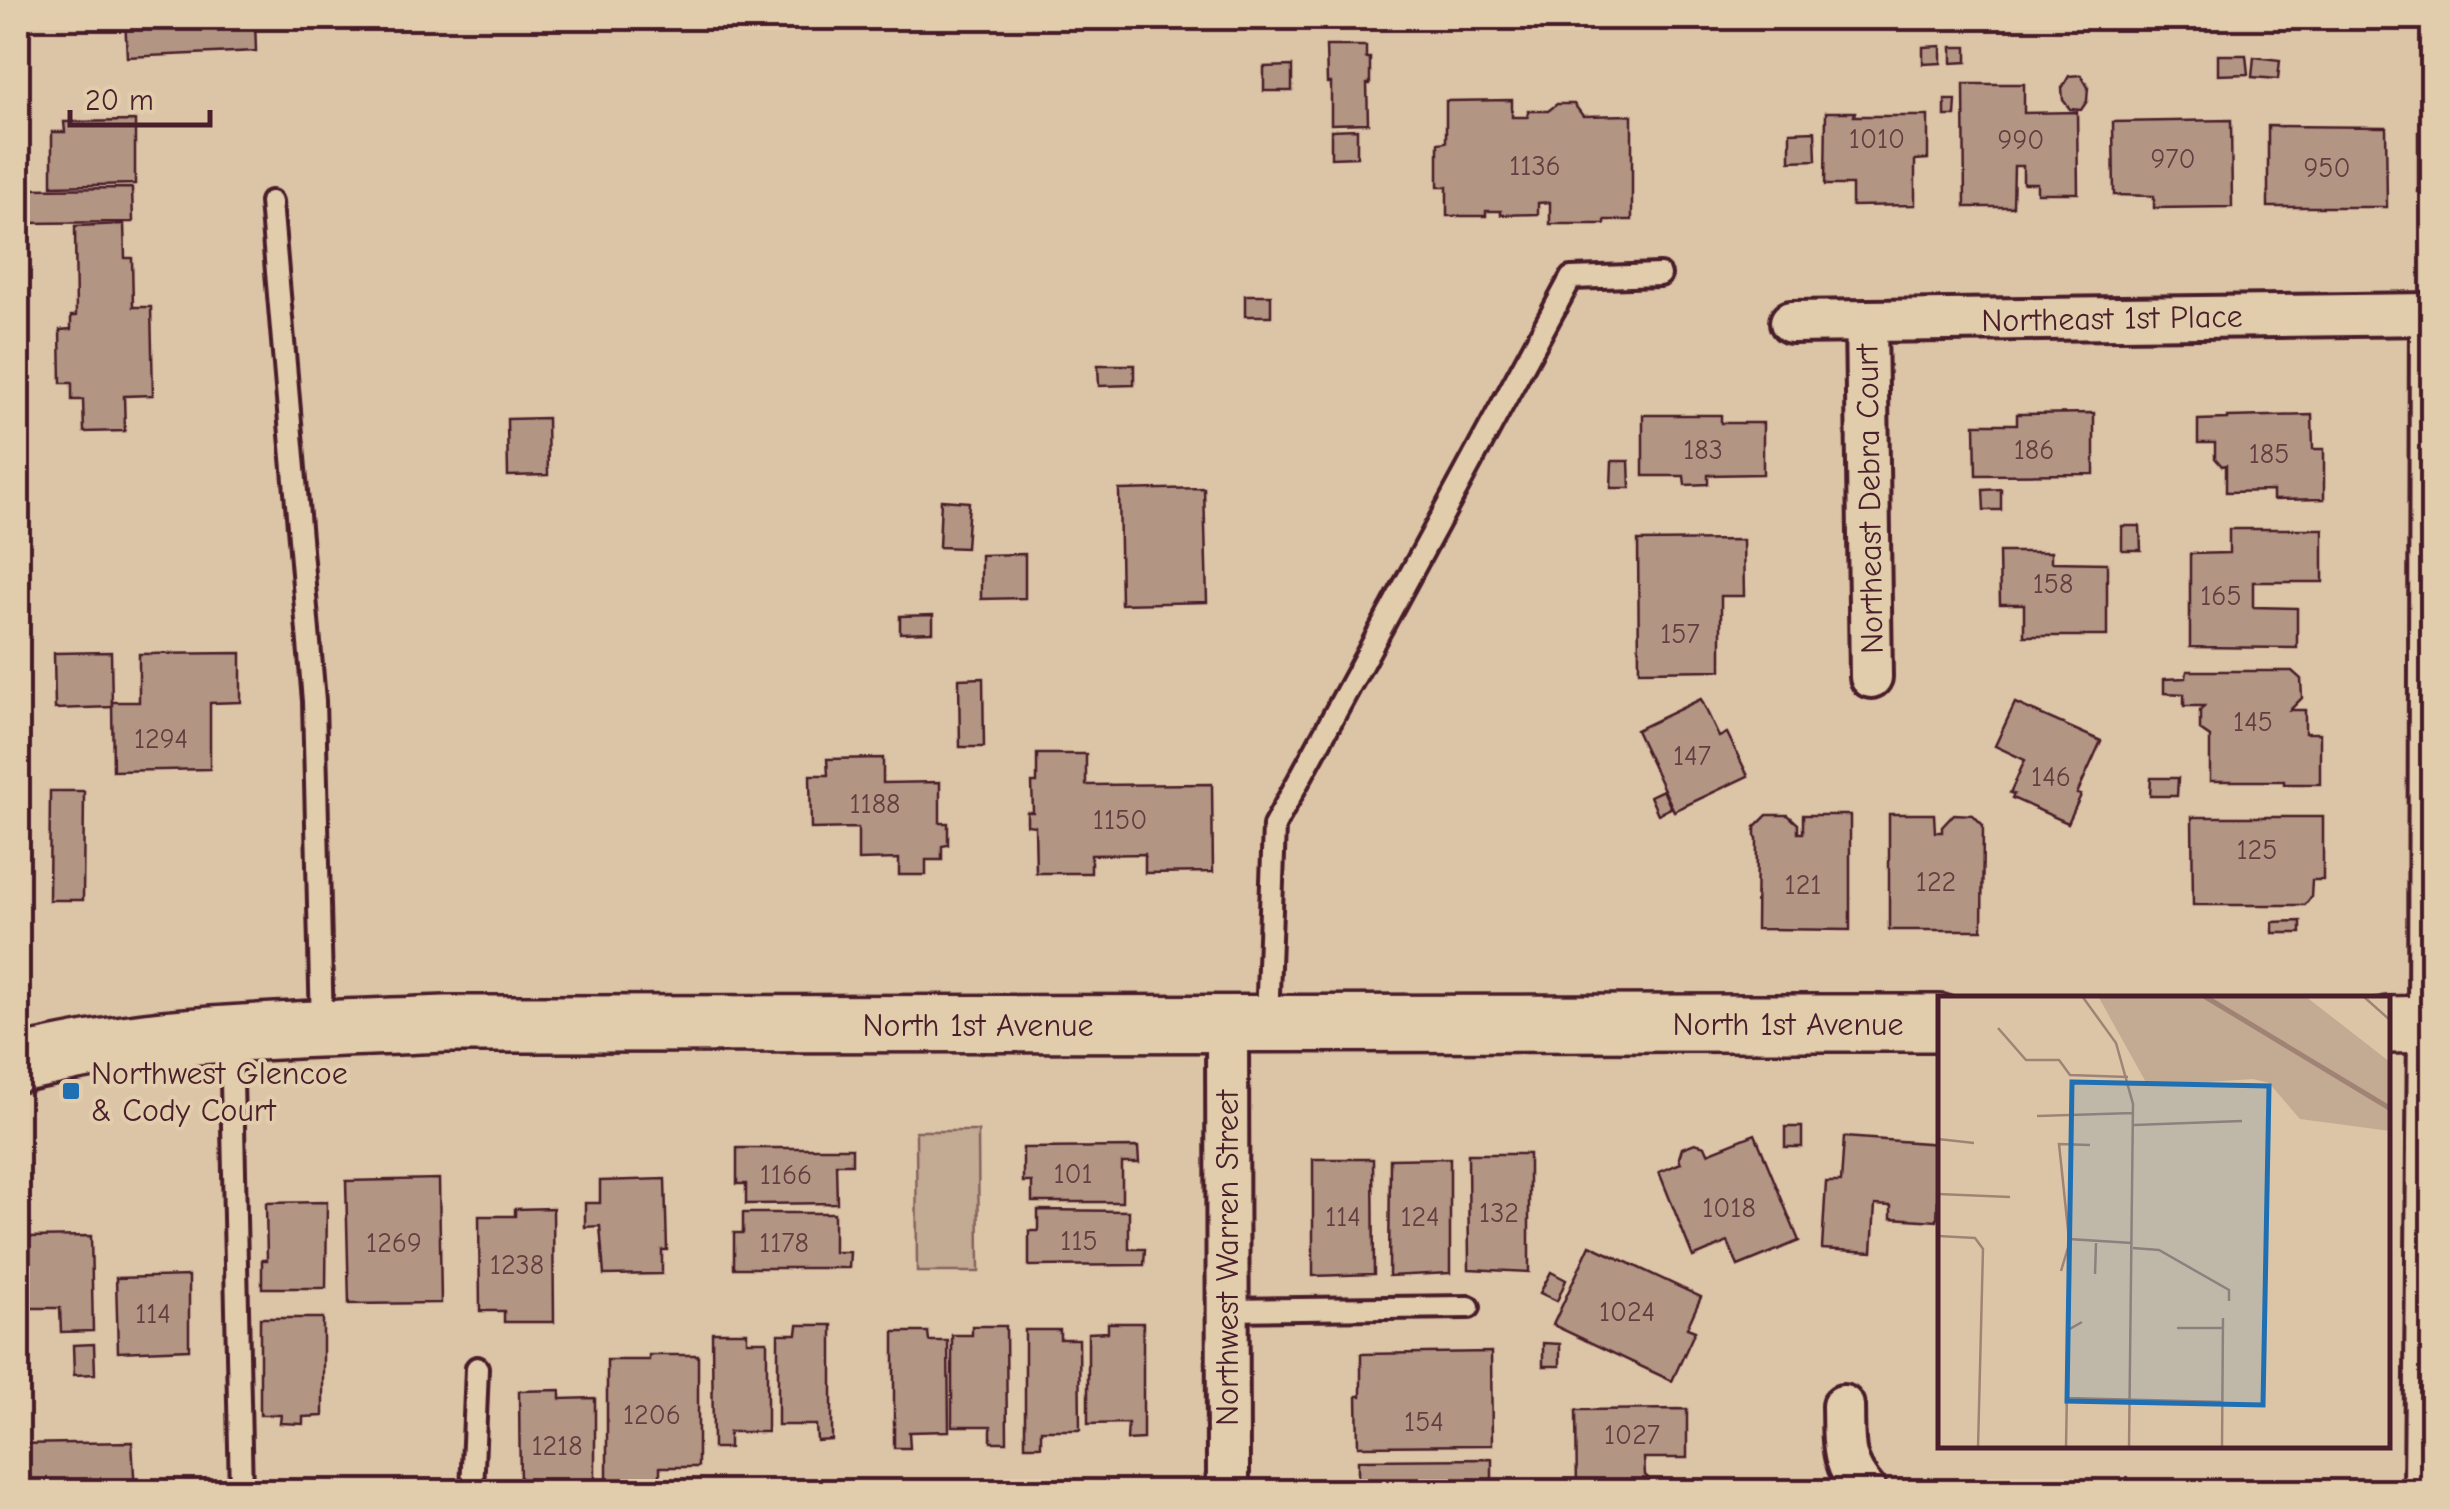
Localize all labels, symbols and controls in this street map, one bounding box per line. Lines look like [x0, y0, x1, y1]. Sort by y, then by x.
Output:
scale bar [70, 65, 210, 127]
text: 20 m [85, 83, 154, 118]
house number: 1010 [1849, 123, 1905, 155]
house number: 990 [1998, 124, 2044, 156]
house number: 970 [2150, 143, 2196, 175]
house number: 1136 [1509, 150, 1561, 182]
house number: 950 [2303, 152, 2351, 184]
street label: Northeast 1st Place [1981, 298, 2243, 339]
street label: Northeast Debra Court [1848, 343, 1891, 654]
house number: 183 [1683, 434, 1723, 466]
house number: 186 [2014, 434, 2054, 466]
house number: 185 [2249, 438, 2289, 470]
house number: 158 [2033, 568, 2073, 600]
house number: 165 [2200, 580, 2242, 612]
house number: 157 [1660, 618, 1700, 650]
house number: 145 [2233, 706, 2273, 738]
house number: 1294 [134, 723, 188, 755]
house number: 147 [1673, 740, 1711, 772]
house number: 146 [2031, 761, 2071, 793]
house number: 1188 [849, 788, 901, 820]
house number: 1150 [1093, 804, 1147, 836]
house number: 125 [2237, 834, 2277, 866]
house number: 122 [1916, 866, 1956, 898]
house number: 121 [1785, 869, 1821, 901]
inset map [1938, 996, 2390, 1449]
street label: North 1st Avenue [1673, 1006, 1903, 1043]
street label: North 1st Avenue [863, 1007, 1093, 1044]
place label: Northwest Glencoe & Cody Court [91, 1055, 348, 1129]
marker: Northwest Glencoe & Cody Court [60, 1080, 82, 1102]
street label: Northwest Warren Street [1209, 1089, 1246, 1426]
house number: 101 [1053, 1158, 1093, 1190]
house number: 1166 [760, 1159, 812, 1191]
house number: 1018 [1702, 1192, 1756, 1224]
house number: 132 [1479, 1197, 1519, 1229]
house number: 114 [1325, 1201, 1361, 1233]
house number: 124 [1400, 1201, 1440, 1233]
house number: 115 [1060, 1225, 1098, 1257]
house number: 1269 [366, 1227, 422, 1259]
house number: 1178 [759, 1227, 809, 1259]
house number: 1238 [490, 1249, 544, 1281]
house number: 1024 [1599, 1296, 1655, 1328]
house number: 114 [135, 1298, 171, 1330]
house number: 1206 [623, 1399, 681, 1431]
house number: 154 [1404, 1406, 1444, 1438]
house number: 1027 [1604, 1419, 1660, 1451]
house number: 1218 [531, 1430, 583, 1462]

